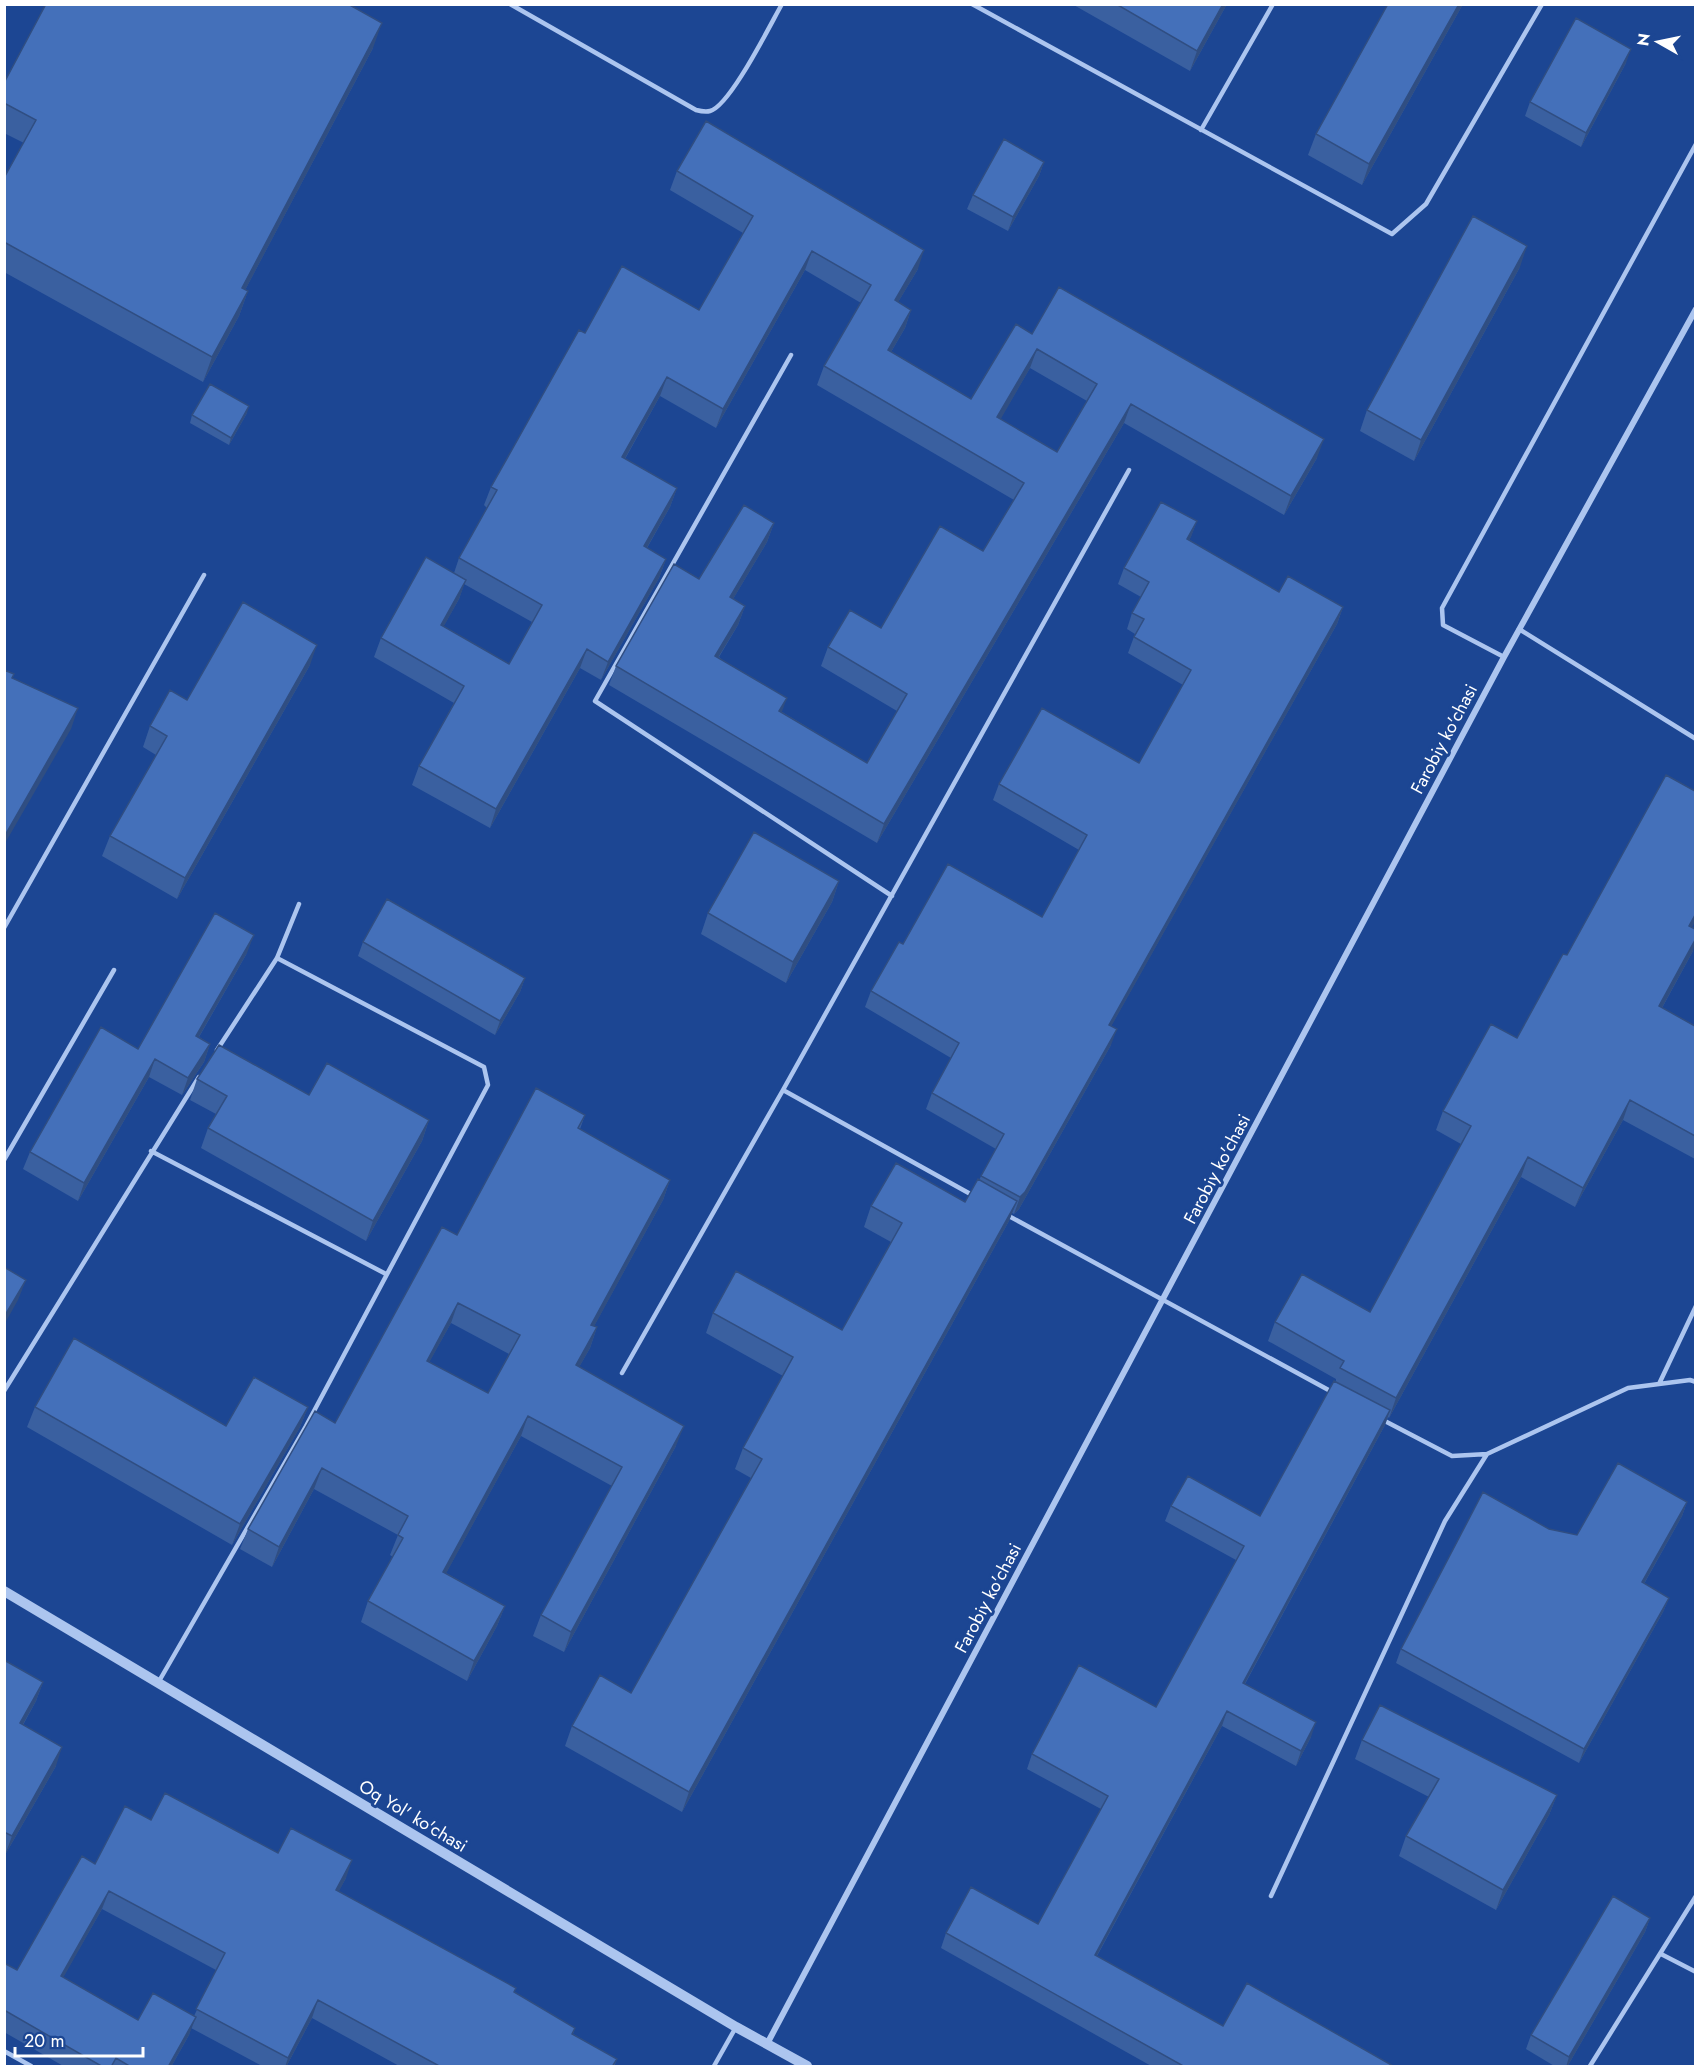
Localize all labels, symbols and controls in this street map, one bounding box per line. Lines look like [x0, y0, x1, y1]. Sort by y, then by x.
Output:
north arrow [1628, 12, 1688, 72]
text: N [1631, 32, 1656, 48]
street label: Farobiy ko'chasi [1404, 680, 1484, 798]
street label: Farobiy ko'chasi [1177, 1110, 1257, 1228]
street label: Farobiy ko'chasi [948, 1539, 1028, 1657]
street label: Oq Yol' ko'chasi [354, 1773, 472, 1859]
scale bar [15, 2020, 142, 2058]
text: 20 m [24, 2028, 64, 2054]

